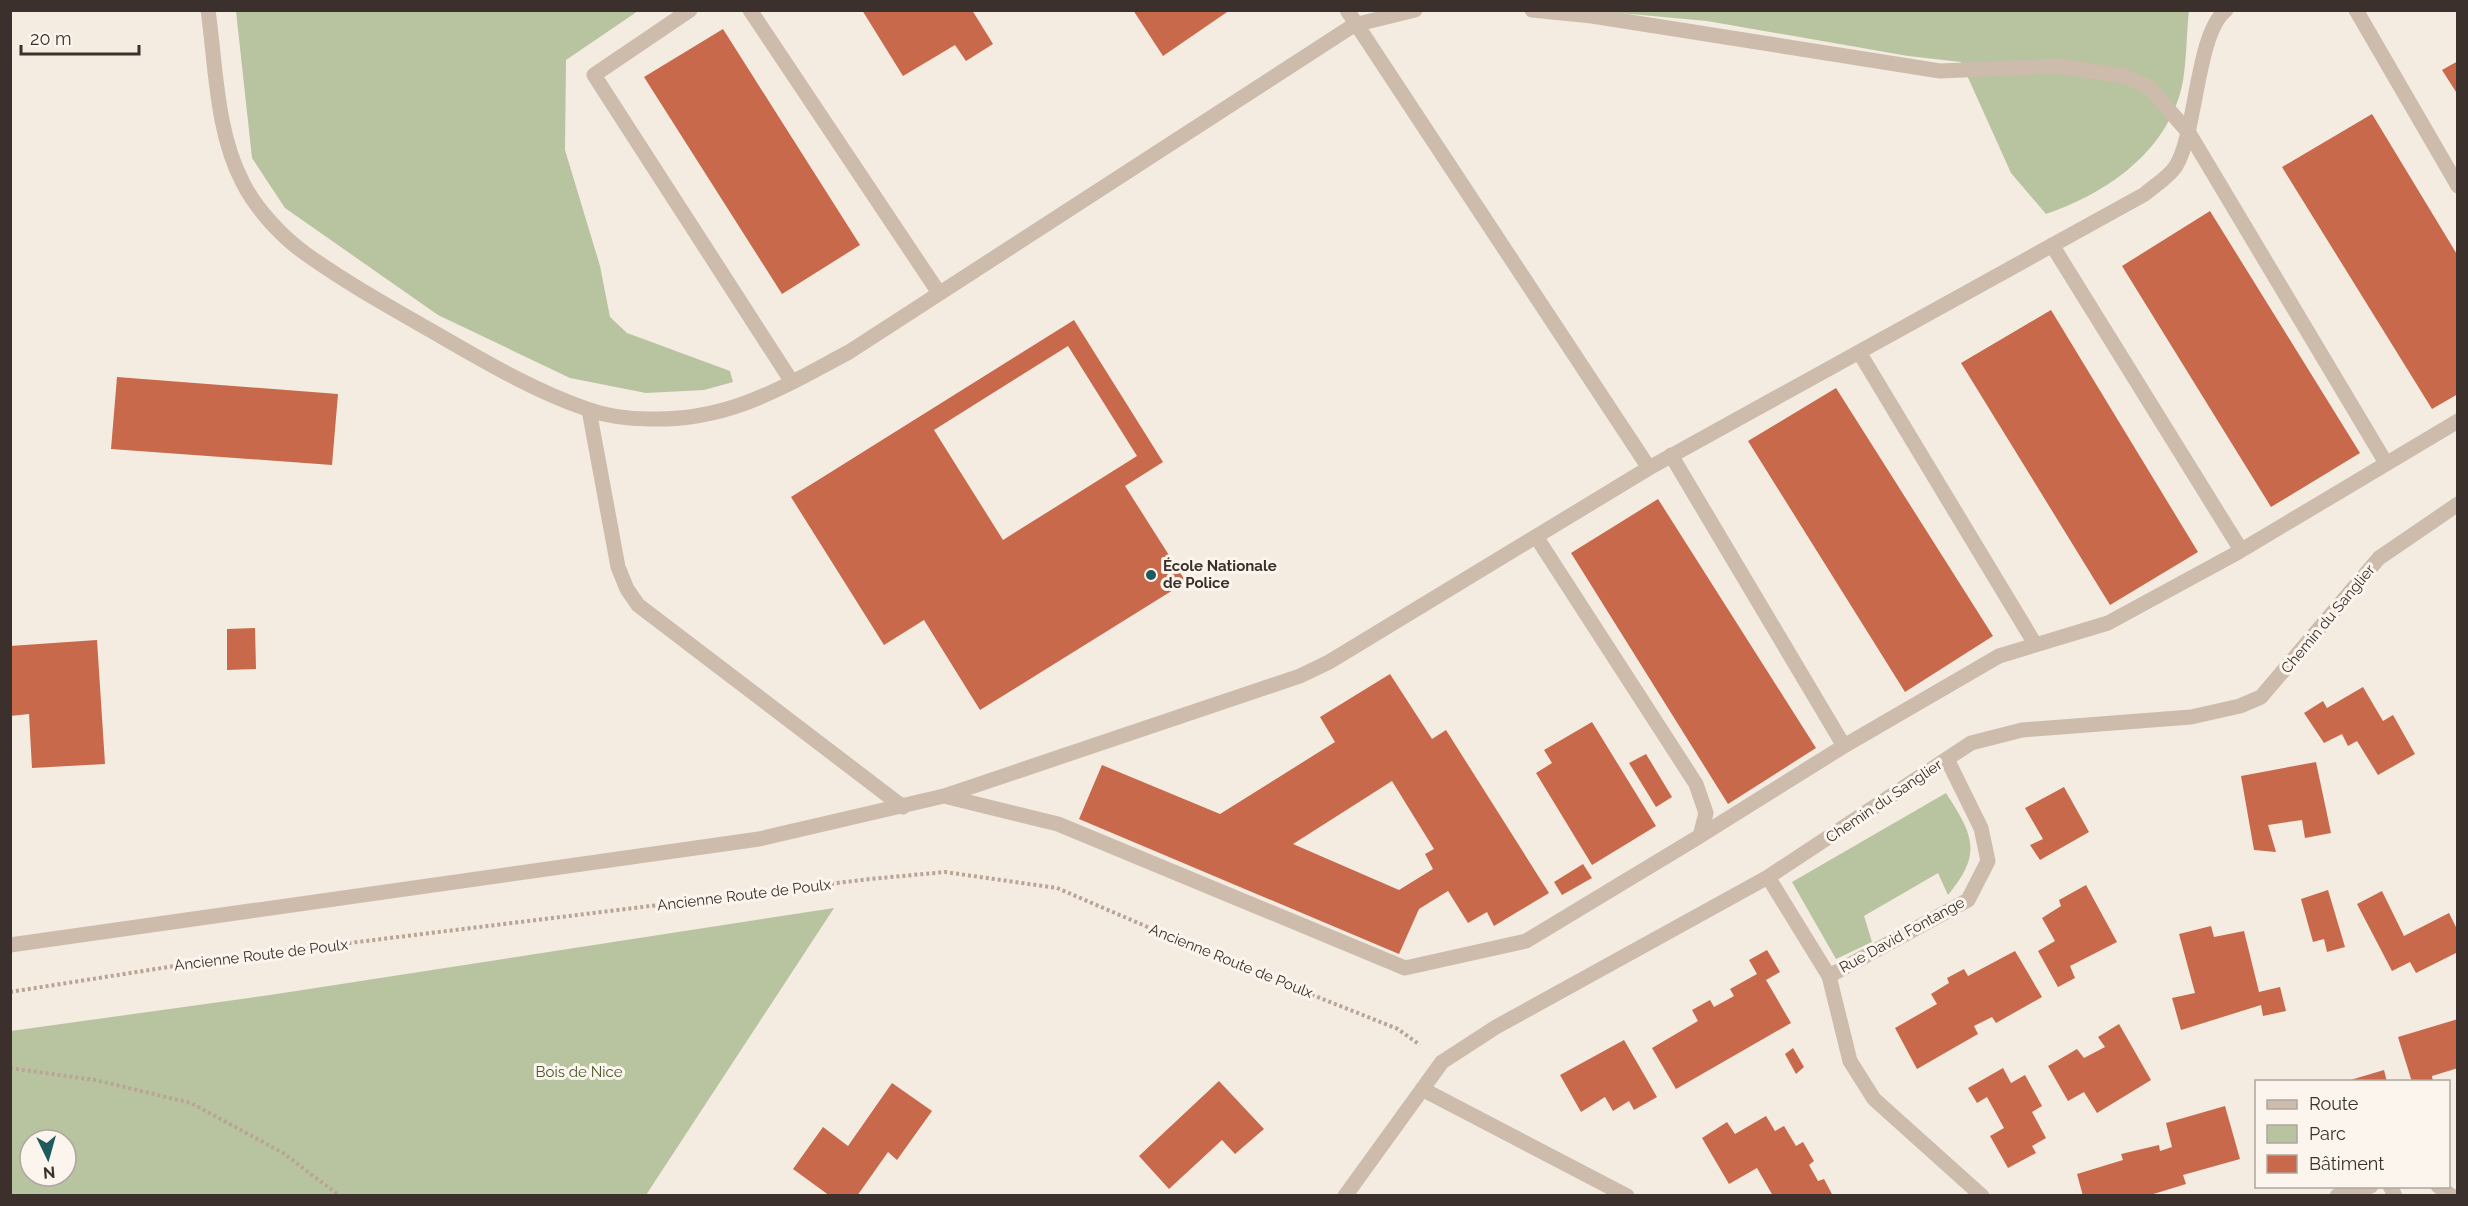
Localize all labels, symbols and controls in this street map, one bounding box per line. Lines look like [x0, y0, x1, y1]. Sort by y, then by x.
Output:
scale bar [21, 18, 140, 56]
text: 20 m [30, 28, 72, 49]
place label: École Nationale de Police [1163, 557, 1277, 592]
street label: Chemin du Sanglier [2277, 560, 2379, 677]
marker: École Nationale de Police [1144, 568, 1158, 582]
street label: Chemin du Sanglier [1822, 755, 1946, 847]
street label: Ancienne Route de Poulx [656, 875, 832, 915]
street label: Rue David Fontange [1836, 893, 1968, 977]
street label: Ancienne Route de Poulx [1147, 920, 1316, 1002]
street label: Ancienne Route de Poulx [173, 935, 349, 975]
park label: Bois de Nice [535, 1063, 623, 1081]
legend [2255, 1080, 2450, 1188]
text: Route [2309, 1093, 2359, 1114]
text: Parc [2309, 1123, 2346, 1144]
north arrow [18, 1128, 78, 1188]
text: Bâtiment [2309, 1153, 2384, 1174]
text: N [42, 1162, 56, 1182]

